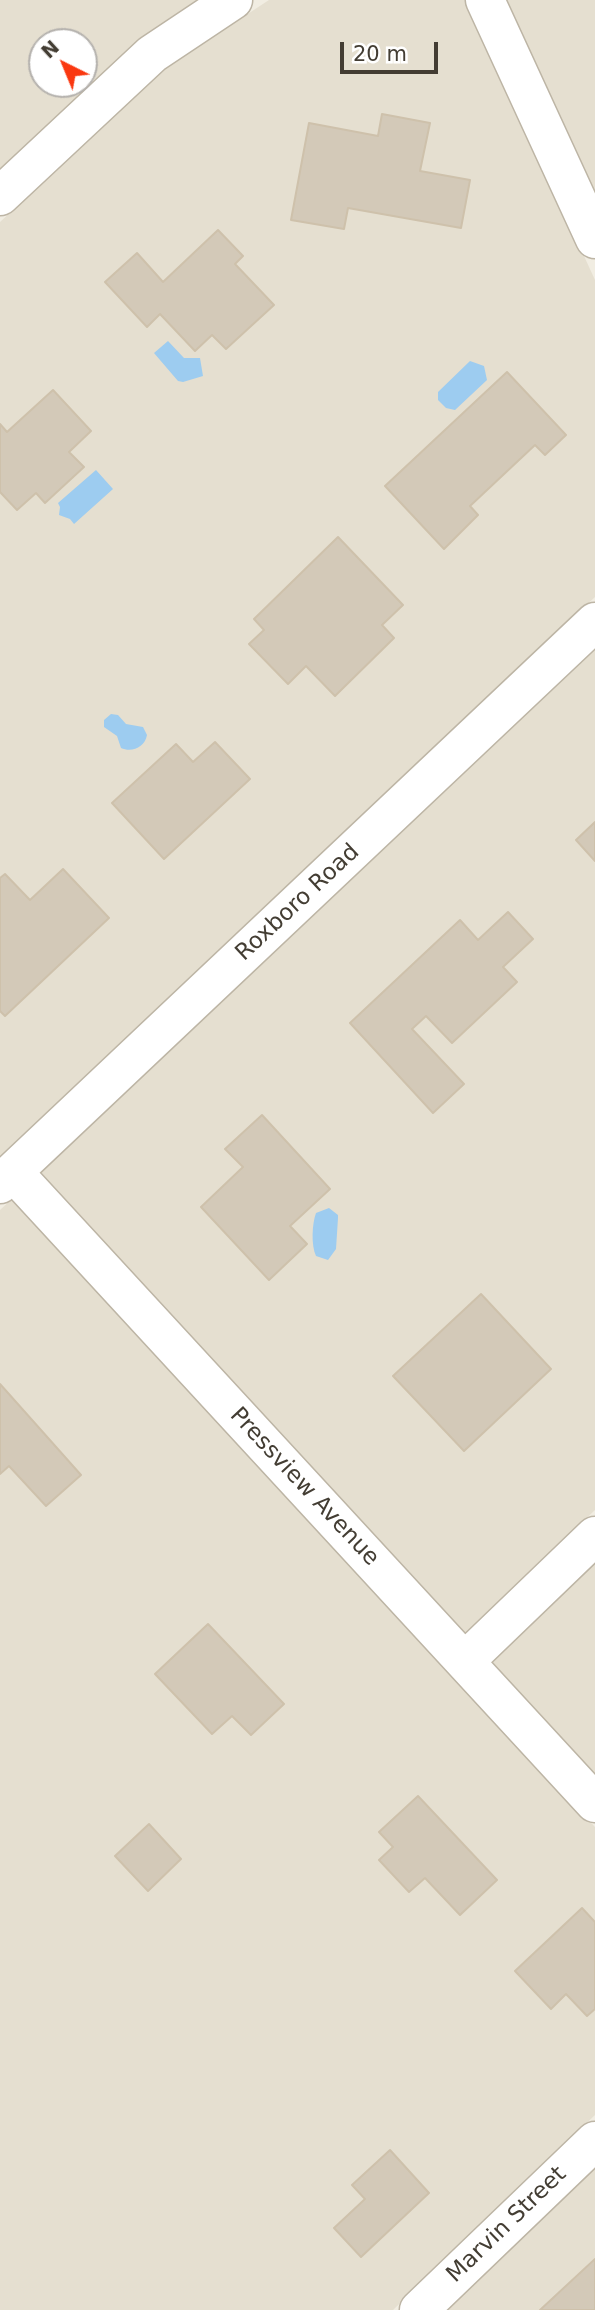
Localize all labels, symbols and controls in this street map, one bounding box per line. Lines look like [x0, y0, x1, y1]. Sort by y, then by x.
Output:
north arrow [28, 28, 98, 98]
scale bar [343, 28, 441, 72]
text: N [37, 36, 63, 63]
text: 20 m [353, 42, 407, 66]
street label: Roxboro Road [231, 839, 365, 967]
street label: Pressview Avenue [224, 1402, 384, 1572]
street label: Marvin Street [442, 2161, 572, 2289]

